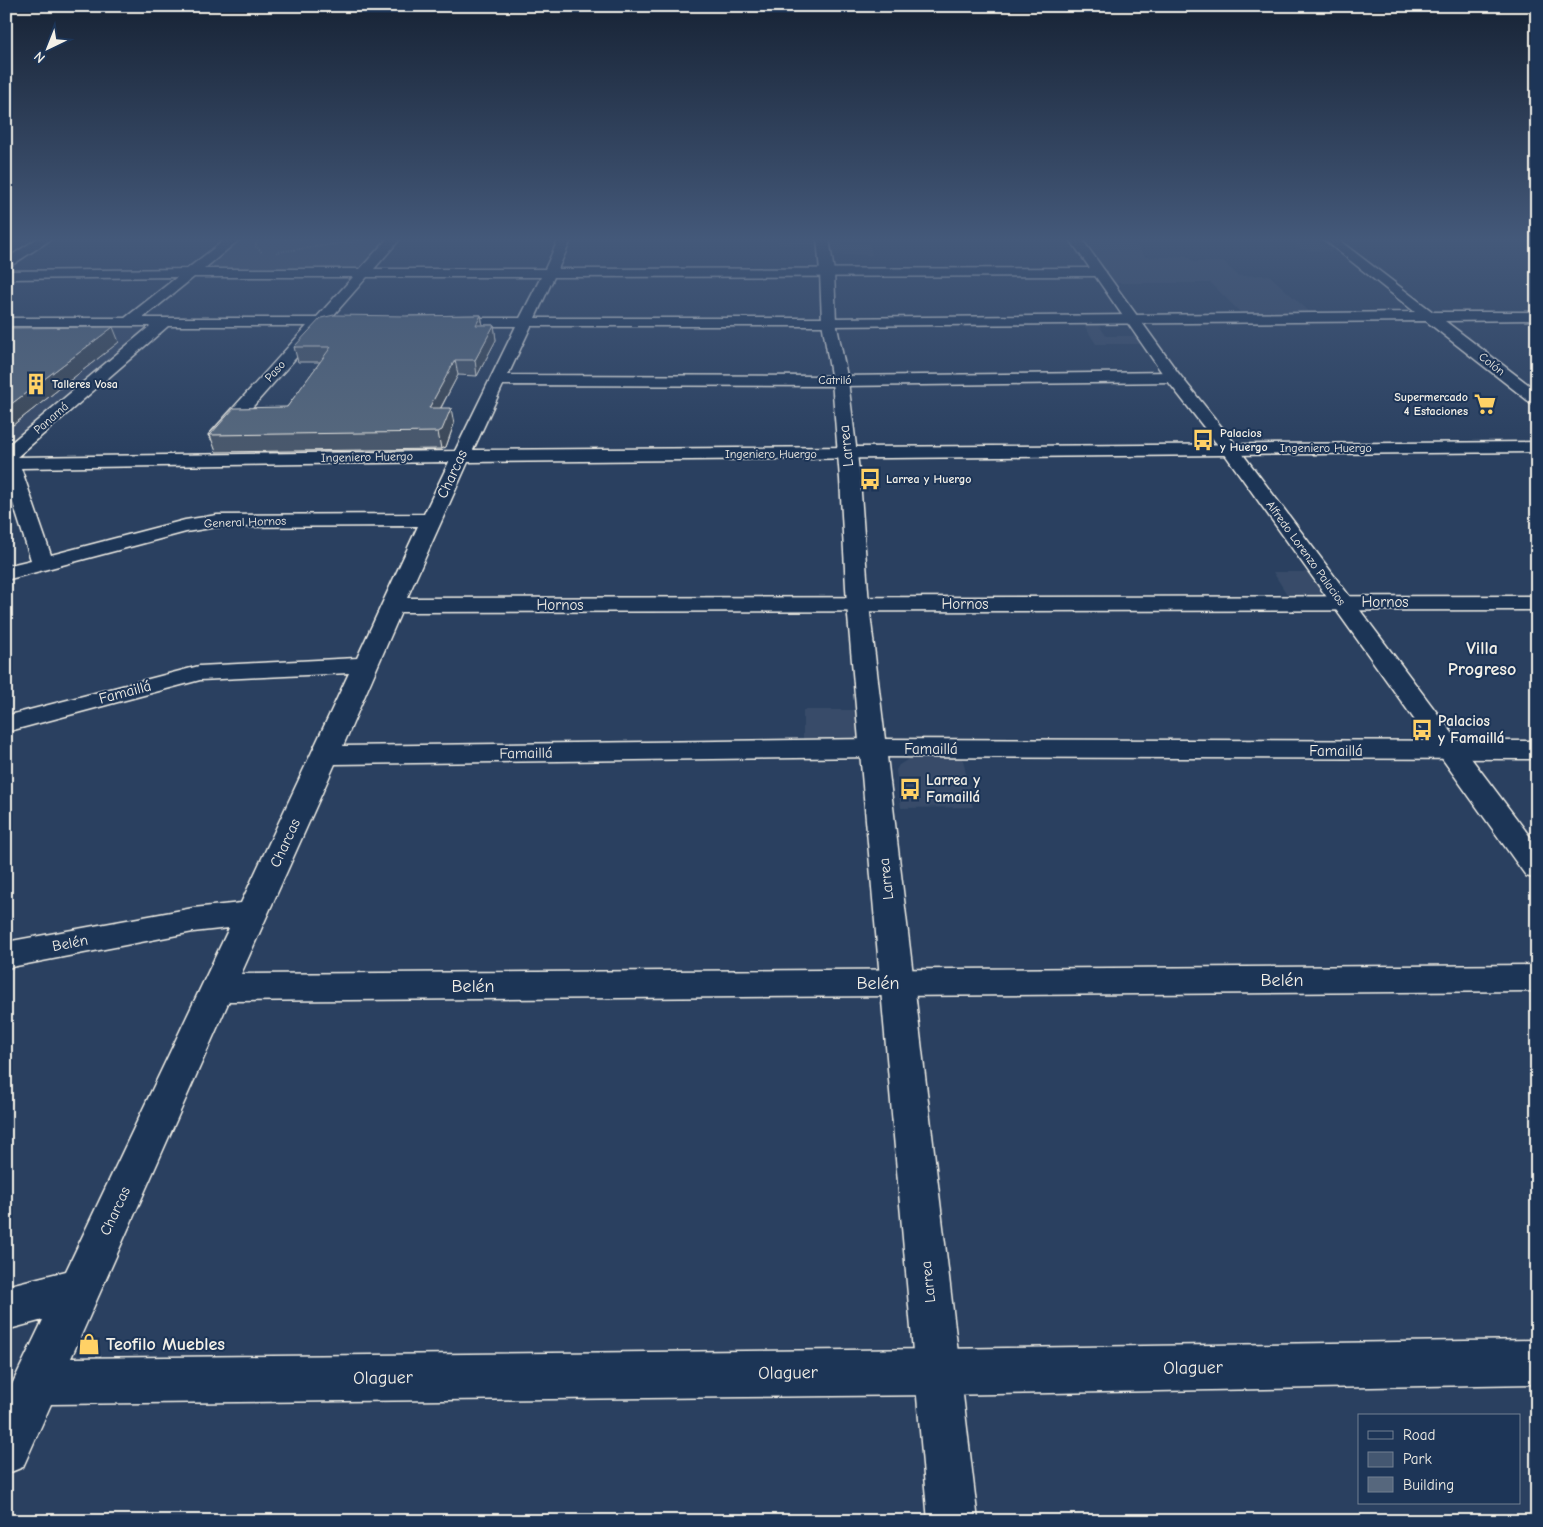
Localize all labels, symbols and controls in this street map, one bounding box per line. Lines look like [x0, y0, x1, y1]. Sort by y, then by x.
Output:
north arrow [22, 22, 72, 72]
text: N [30, 48, 49, 66]
street label: Colón [1476, 349, 1508, 379]
street label: Paso [262, 358, 288, 384]
building icon: Talleres Vosa [23, 371, 49, 397]
street label: Catriló [818, 373, 852, 387]
place label: Talleres Vosa [52, 377, 118, 391]
place label: Supermercado 4 Estaciones [1394, 390, 1468, 418]
supermarket icon: Supermercado 4 Estaciones [1472, 391, 1498, 417]
street label: Panamá [31, 399, 71, 437]
street label: Larrea [835, 424, 857, 468]
place label: Palacios y Huergo [1220, 426, 1268, 454]
bus stop icon: Palacios y Huergo [1190, 427, 1216, 453]
street label: Ingeniero Huergo [1280, 441, 1372, 455]
street label: Charcas [433, 447, 471, 501]
street label: Ingeniero Huergo [725, 447, 817, 461]
street label: Ingeniero Huergo [321, 449, 413, 465]
bus stop icon: Larrea y Huergo [857, 466, 883, 492]
place label: Larrea y Huergo [886, 472, 972, 486]
street label: Alfredo Lorenzo Palacios [1263, 498, 1349, 608]
street label: General Hornos [204, 514, 286, 530]
street label: Hornos [1361, 593, 1409, 611]
street label: Hornos [941, 595, 989, 613]
street label: Hornos [536, 596, 584, 614]
district label: Villa Progreso [1448, 638, 1516, 680]
street label: Famaillá [97, 676, 153, 708]
place label: Palacios y Famaillá [1438, 712, 1504, 747]
bus stop icon: Palacios y Famaillá [1409, 717, 1435, 743]
street label: Famaillá [904, 740, 958, 758]
street label: Famaillá [1309, 742, 1363, 760]
street label: Famaillá [499, 744, 553, 762]
place label: Larrea y Famaillá [926, 771, 980, 806]
bus stop icon: Larrea y Famaillá [897, 776, 923, 802]
street label: Charcas [266, 816, 304, 870]
street label: Larrea [875, 857, 897, 901]
street label: Belén [51, 931, 89, 955]
street label: Belén [1260, 970, 1304, 991]
street label: Belén [856, 973, 900, 994]
street label: Belén [451, 976, 495, 997]
street label: Charcas [96, 1184, 134, 1238]
street label: Larrea [917, 1260, 939, 1304]
shop icon: Teofilo Muebles [76, 1331, 102, 1357]
place label: Teofilo Muebles [106, 1334, 225, 1355]
street label: Olaguer [1163, 1357, 1224, 1379]
street label: Olaguer [758, 1362, 819, 1384]
street label: Olaguer [353, 1367, 414, 1389]
legend [1358, 1414, 1520, 1504]
text: Road [1403, 1426, 1435, 1444]
text: Park [1403, 1450, 1432, 1468]
text: Building [1403, 1476, 1454, 1494]

